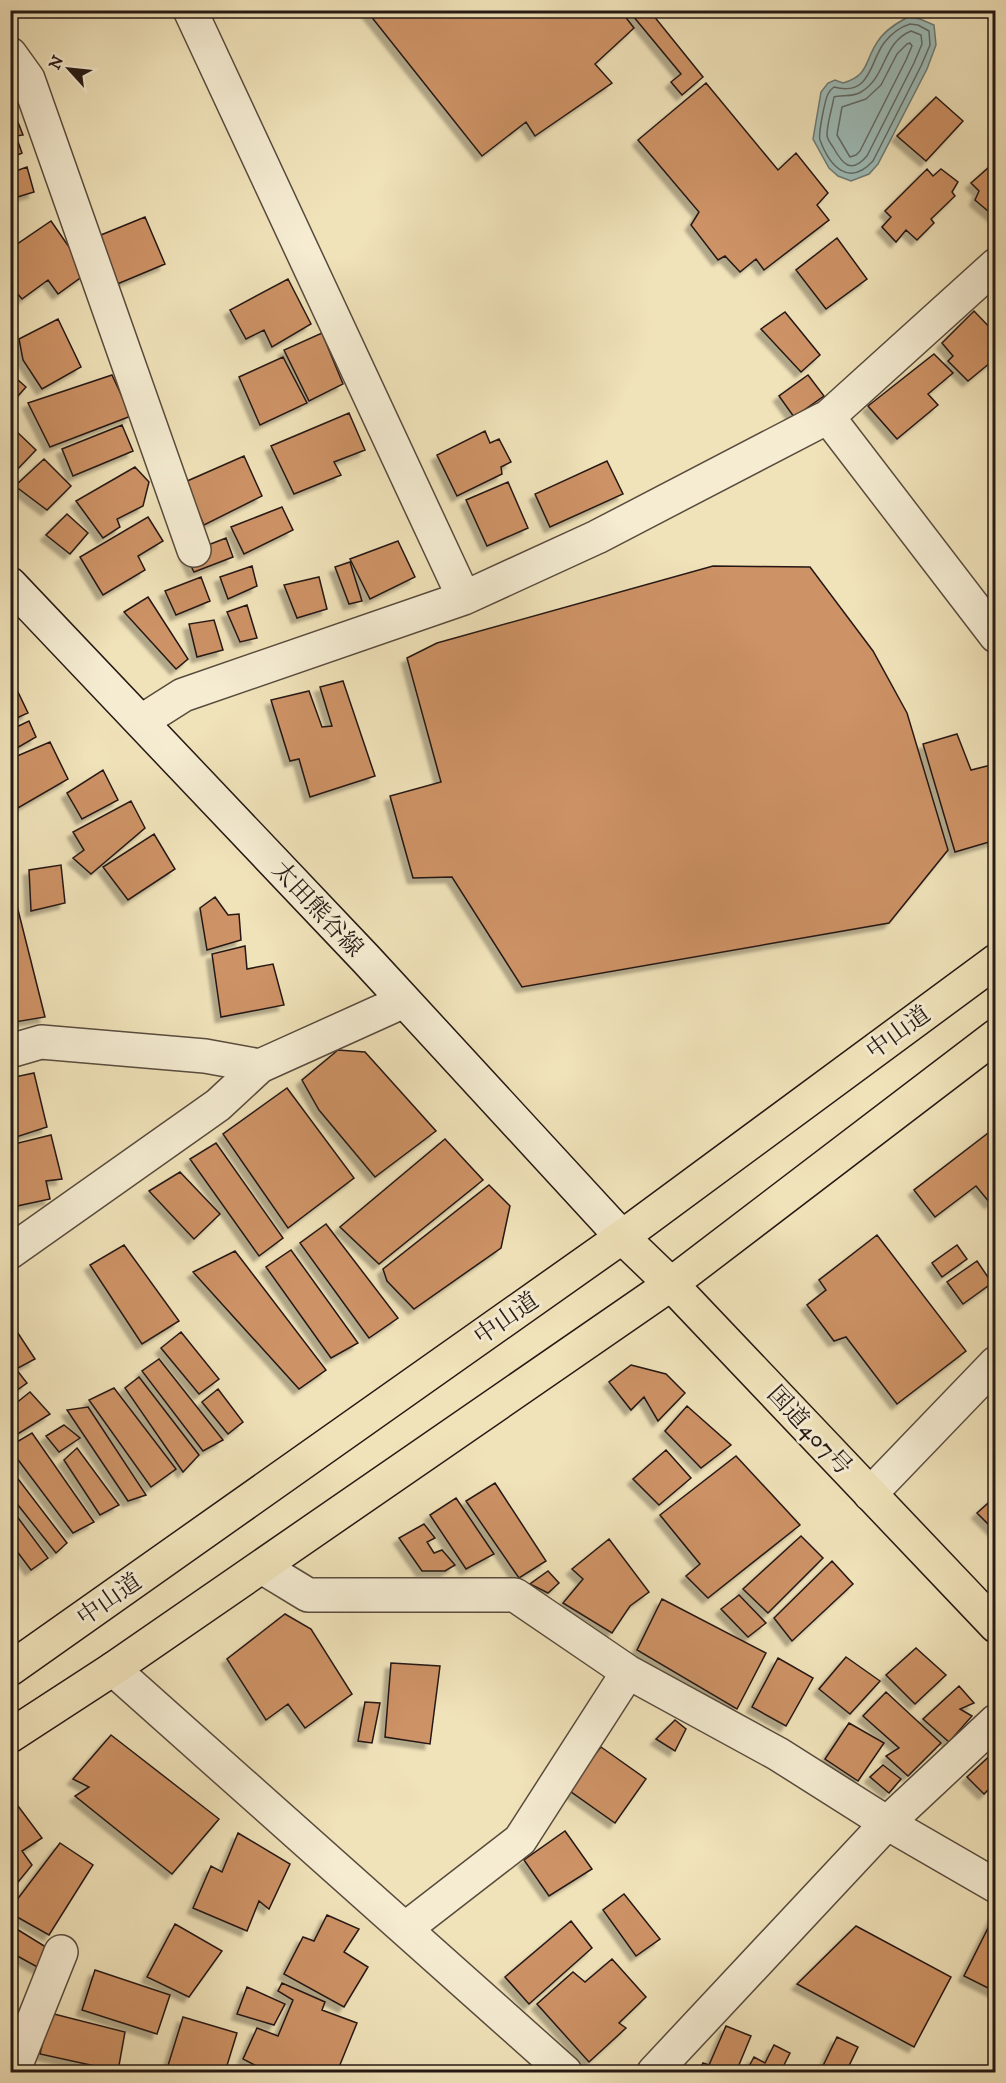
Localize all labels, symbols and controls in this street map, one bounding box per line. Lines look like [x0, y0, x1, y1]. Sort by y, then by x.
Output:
north arrow [39, 39, 99, 99]
text: N [45, 52, 68, 73]
street label: 太田熊谷線 [265, 856, 369, 964]
street label: 中山道 [861, 1000, 937, 1066]
street label: 中山道 [468, 1286, 545, 1352]
street label: 国道407号 [760, 1380, 858, 1482]
street label: 中山道 [71, 1567, 148, 1633]

